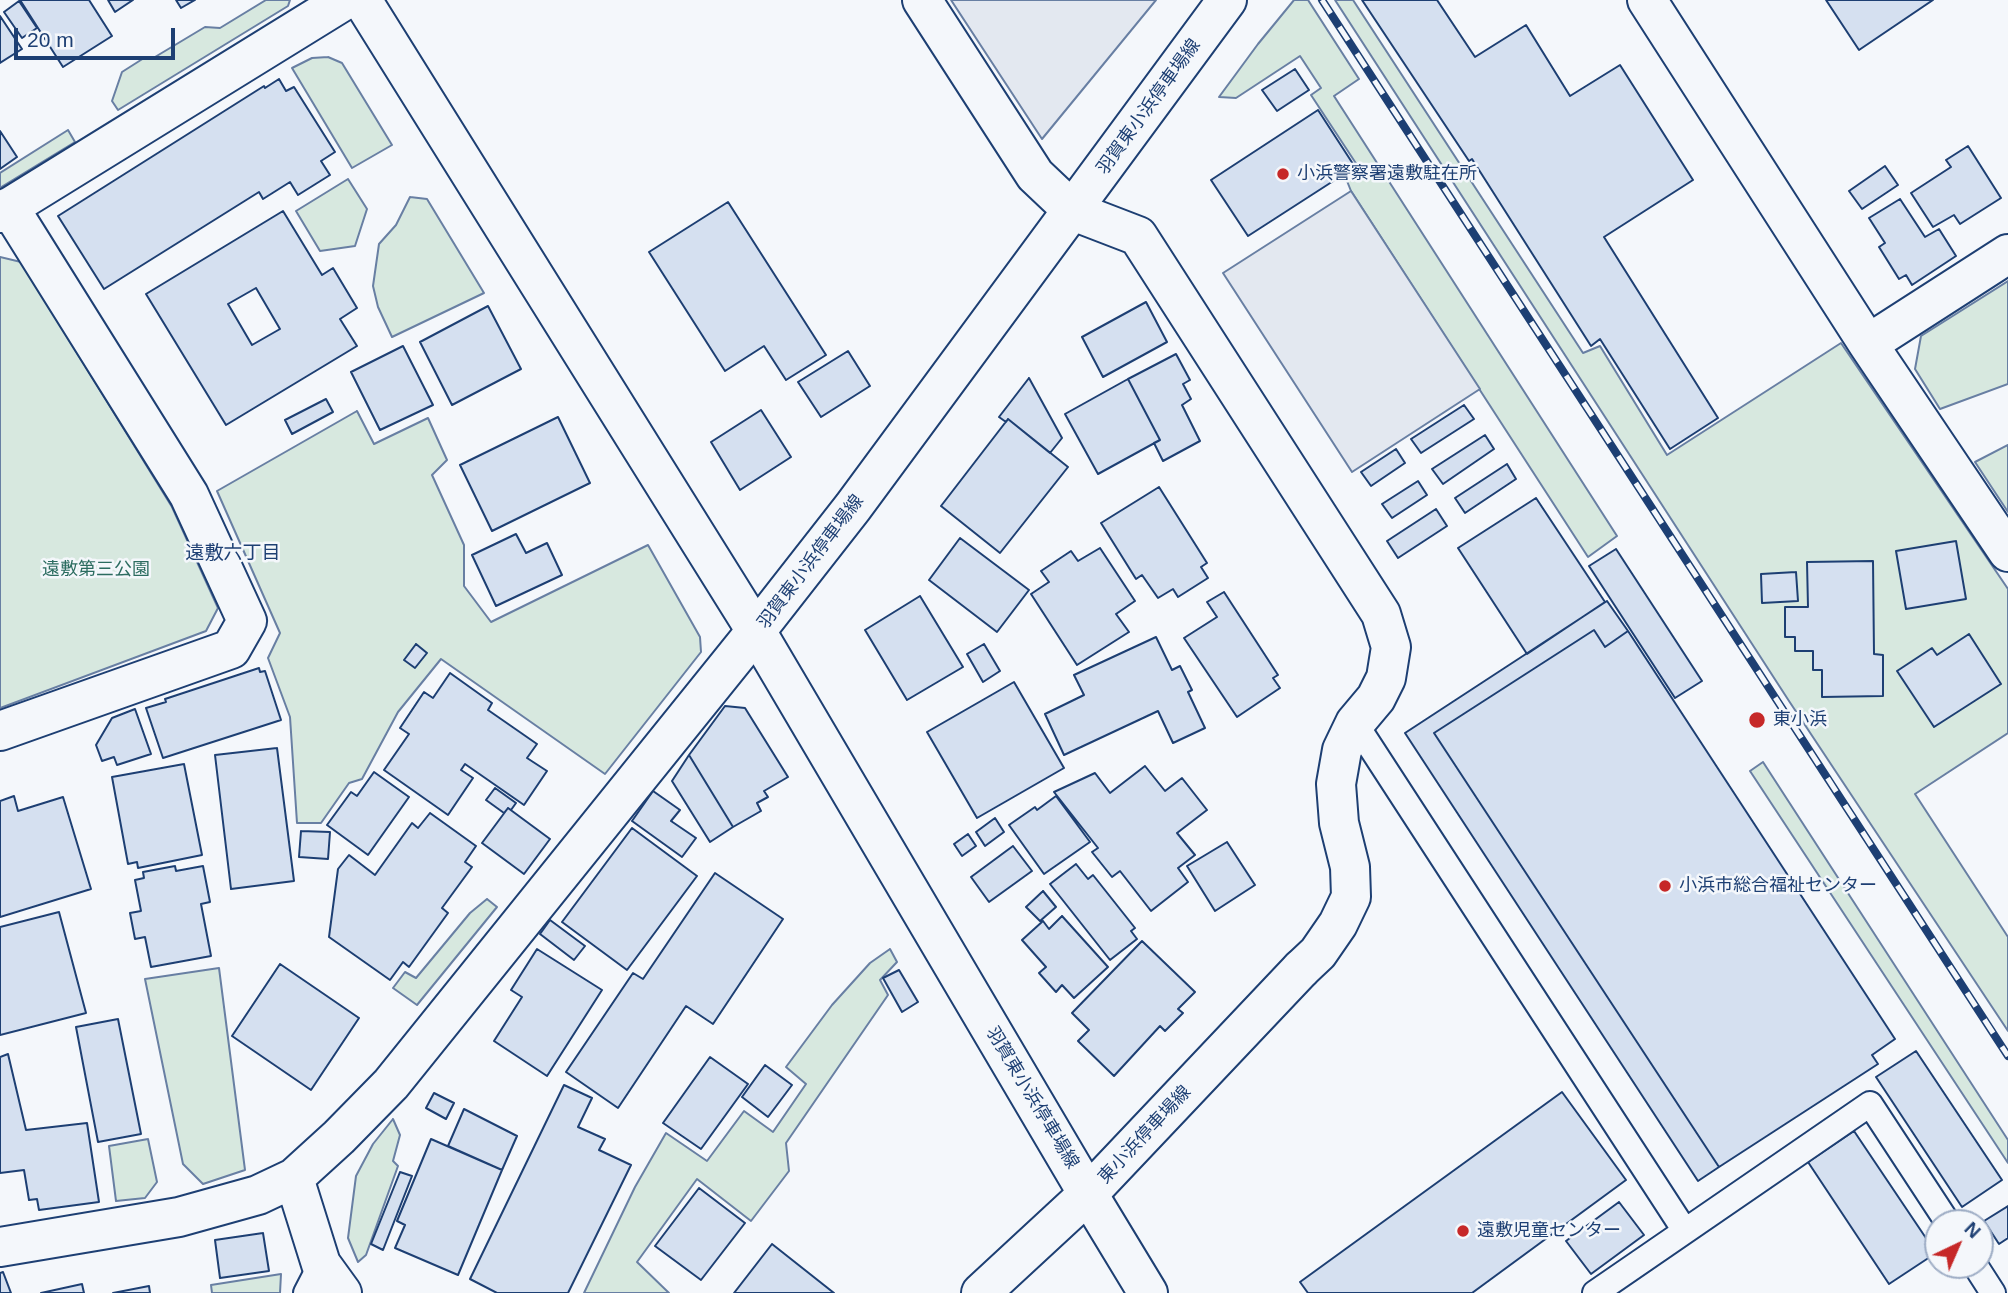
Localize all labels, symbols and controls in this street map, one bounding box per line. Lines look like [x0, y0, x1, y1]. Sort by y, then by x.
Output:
scale bar [18, 14, 178, 58]
text: 20 m [27, 28, 74, 51]
street label: 羽賀東小浜停車場線 [1093, 35, 1205, 179]
place label: 小浜警察署遠敷駐在所 [1297, 163, 1477, 185]
marker: 小浜警察署遠敷駐在所 [1275, 166, 1291, 182]
street label: 羽賀東小浜停車場線 [754, 491, 868, 633]
district label: 遠敷六丁目 [186, 543, 280, 565]
park label: 遠敷第三公園 [42, 559, 150, 581]
place label: 東小浜 [1773, 709, 1827, 731]
marker: 東小浜 [1747, 710, 1767, 730]
place label: 小浜市総合福祉センター [1679, 875, 1877, 897]
marker: 小浜市総合福祉センター [1657, 878, 1673, 894]
street label: 羽賀東小浜停車場線 [981, 1023, 1083, 1173]
street label: 東小浜停車場線 [1094, 1082, 1196, 1188]
north arrow [1924, 1209, 1994, 1279]
text: N [1960, 1218, 1985, 1242]
place label: 遠敷児童センター [1477, 1220, 1621, 1242]
marker: 遠敷児童センター [1455, 1223, 1471, 1239]

